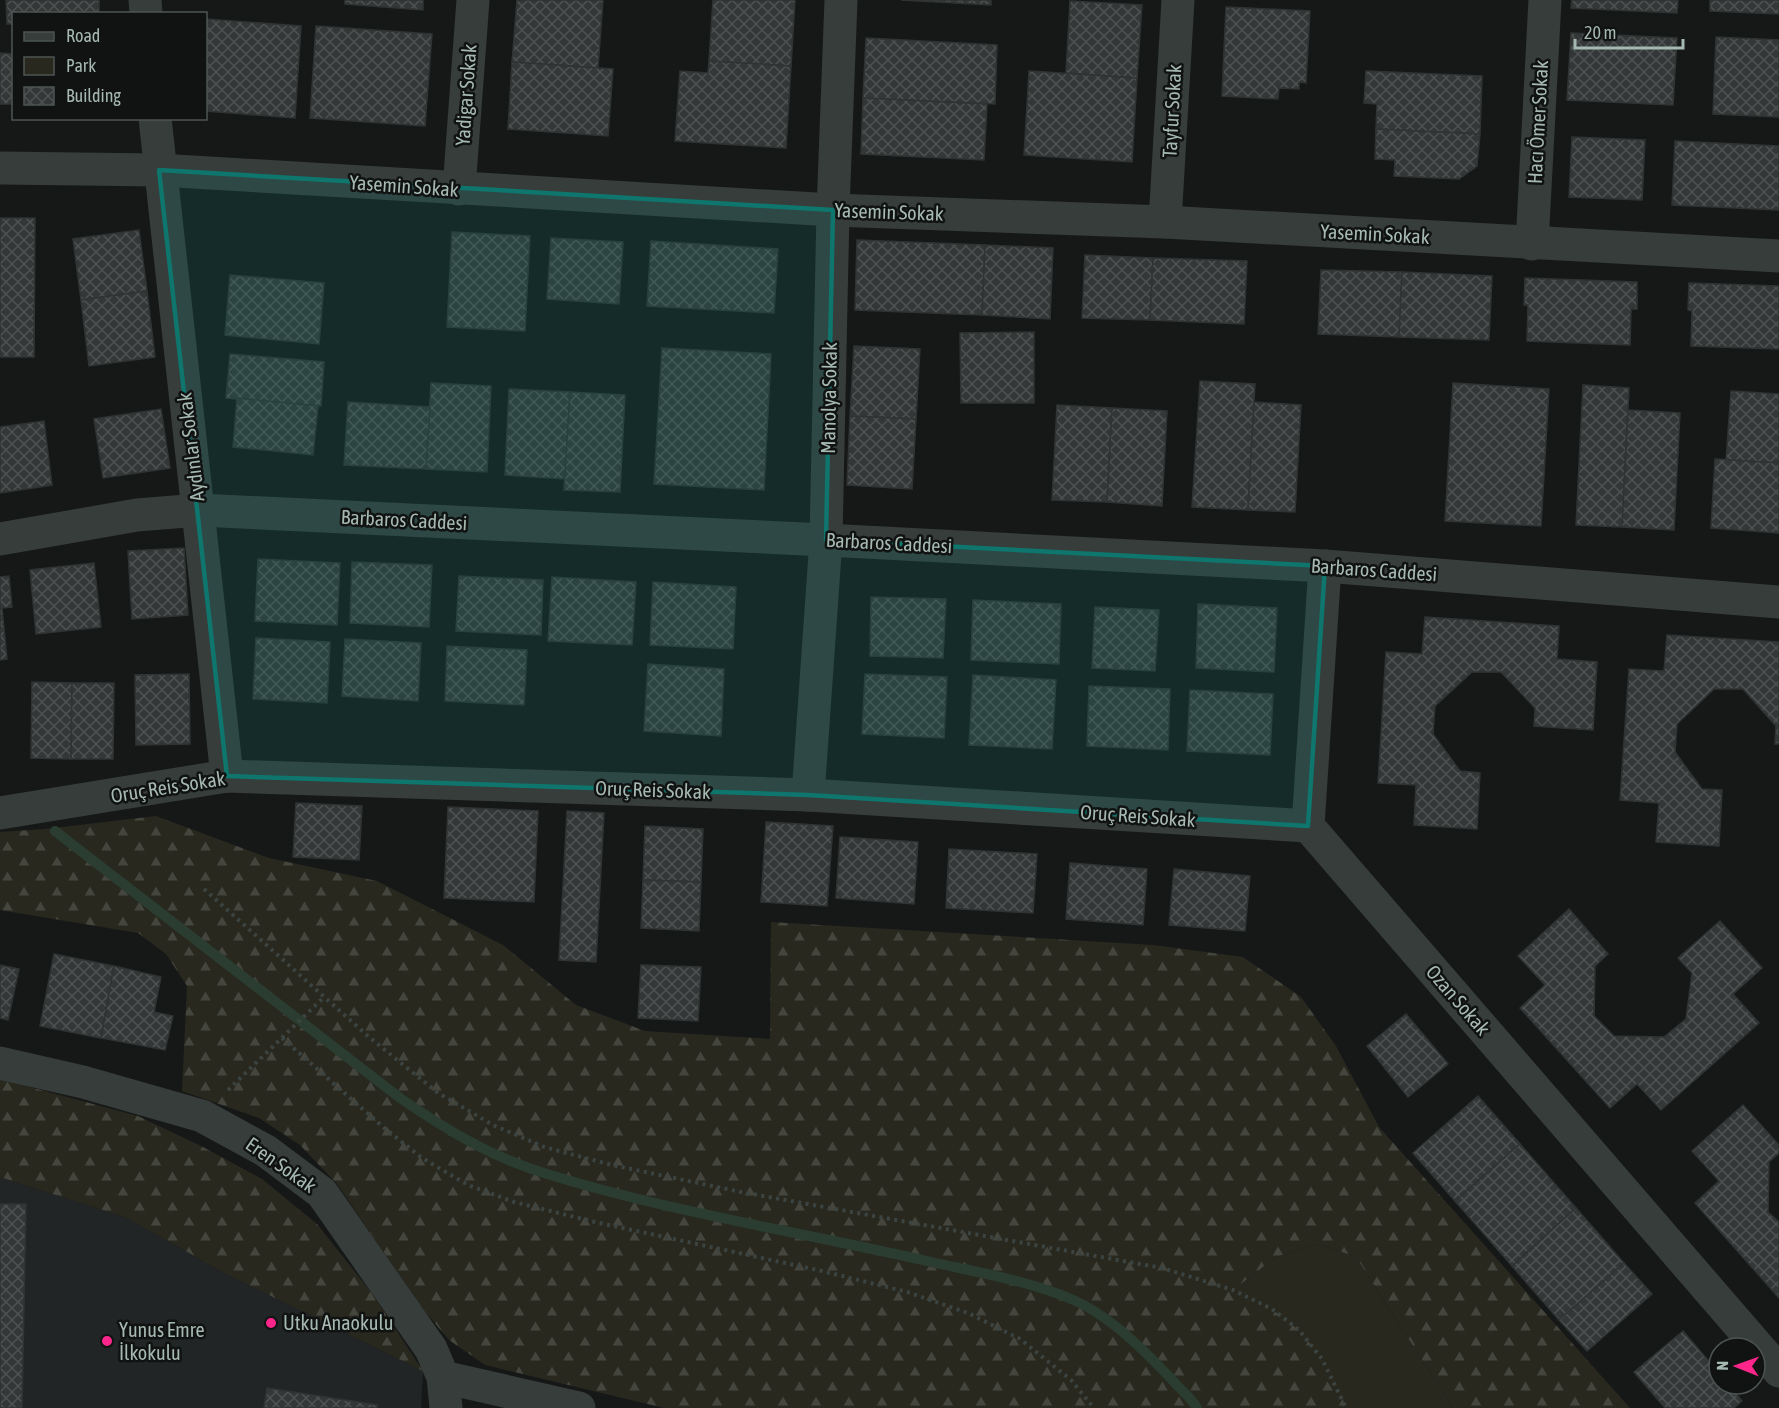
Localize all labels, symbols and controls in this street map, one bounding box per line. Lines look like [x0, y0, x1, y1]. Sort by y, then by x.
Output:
legend [12, 12, 207, 120]
scale bar [1575, 12, 1683, 50]
text: 20 m [1584, 22, 1616, 43]
text: Road [66, 25, 100, 46]
street label: Yadigar Sokak [450, 43, 481, 147]
text: Park [66, 55, 96, 76]
street label: Hacı Ömer Sokak [1523, 59, 1552, 185]
street label: Tayfur Sokak [1158, 64, 1185, 158]
text: Building [66, 85, 121, 106]
street label: Yasemin Sokak [349, 170, 460, 201]
street label: Yasemin Sokak [834, 198, 944, 225]
street label: Yasemin Sokak [1320, 219, 1430, 248]
street label: Manolya Sokak [816, 342, 841, 454]
street label: Aydınlar Sokak [172, 391, 209, 503]
street label: Barbaros Caddesi [340, 505, 468, 534]
street label: Barbaros Caddesi [825, 528, 953, 557]
street label: Barbaros Caddesi [1310, 554, 1438, 585]
street label: Oruç Reis Sokak [109, 766, 227, 807]
street label: Oruç Reis Sokak [595, 776, 711, 803]
street label: Oruç Reis Sokak [1080, 800, 1197, 831]
street label: Ozan Sokak [1422, 960, 1495, 1040]
street label: Eren Sokak [242, 1132, 321, 1197]
place label: Utku Anaokulu [283, 1311, 393, 1334]
marker: Utku Anaokulu [264, 1316, 278, 1330]
place label: Yunus Emre İlkokulu [119, 1318, 205, 1364]
marker: Yunus Emre İlkokulu [100, 1334, 114, 1348]
north arrow [1707, 1336, 1767, 1396]
text: N [1713, 1361, 1731, 1371]

